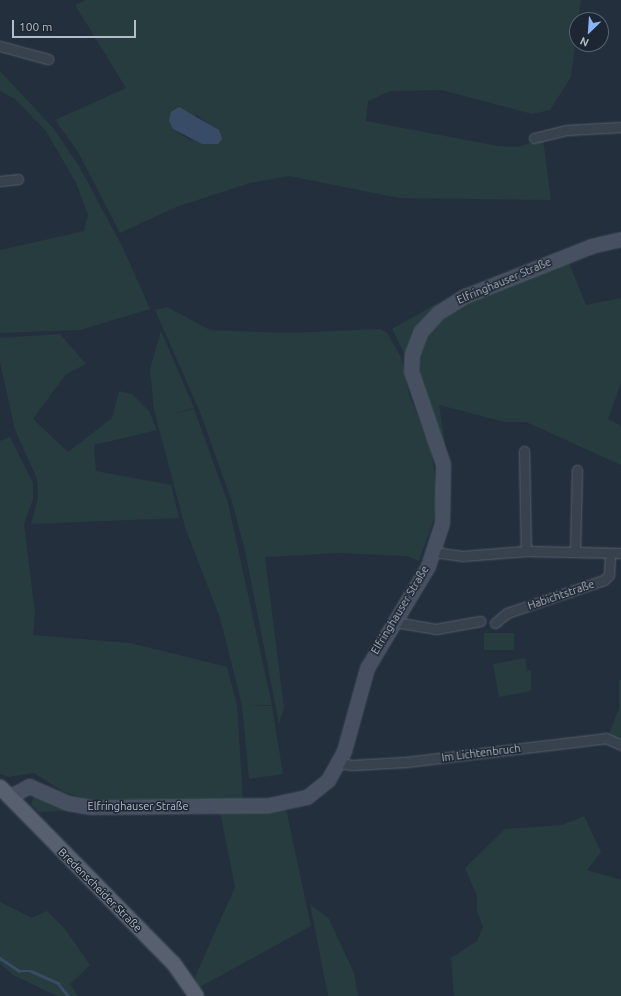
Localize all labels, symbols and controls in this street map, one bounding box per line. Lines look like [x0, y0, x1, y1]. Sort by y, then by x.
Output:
scale bar [14, 12, 138, 38]
north arrow [569, 12, 609, 52]
text: 100 m [19, 20, 52, 33]
text: N [578, 35, 591, 49]
street label: Elfringhauser Straße [455, 255, 553, 307]
street label: Elfringhauser Straße [368, 563, 432, 657]
street label: Habichtstraße [526, 577, 596, 613]
street label: Im Lichtenbruch [441, 742, 521, 764]
street label: Elfringhauser Straße [87, 799, 189, 813]
street label: Bredenscheider Straße [55, 845, 145, 935]

